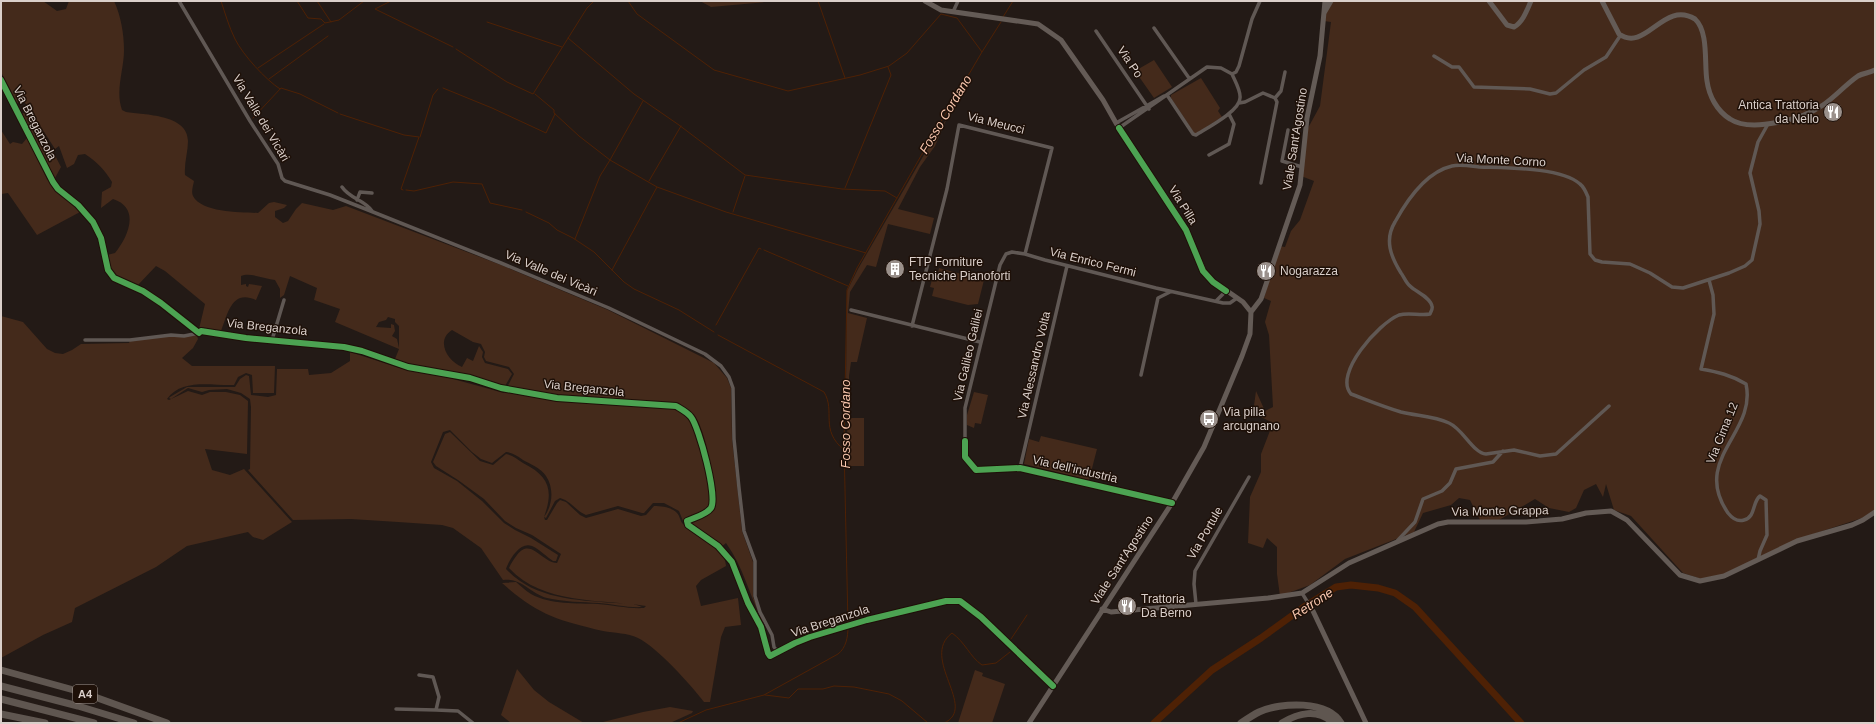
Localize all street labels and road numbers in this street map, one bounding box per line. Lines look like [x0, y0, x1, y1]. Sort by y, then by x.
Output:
street label: Via Po [1114, 44, 1146, 81]
street label: Via Valle dei Vicàri [230, 72, 292, 164]
street label: Via Breganzola [10, 84, 60, 163]
street label: Viale Sant'Agostino [1280, 86, 1310, 191]
street label: Via Meucci [966, 109, 1026, 137]
street label: Via Monte Corno [1456, 151, 1547, 169]
street label: Via Pilla [1166, 183, 1201, 227]
street label: Via Enrico Fermi [1048, 245, 1138, 279]
street label: Via Valle dei Vicàri [503, 247, 599, 299]
street label: Via Galileo Galilei [951, 307, 985, 403]
street label: Via Alessandro Volta [1015, 310, 1053, 420]
street label: Via Breganzola [226, 316, 308, 338]
street label: Via Breganzola [543, 377, 625, 399]
street label: Via Cima 12 [1703, 400, 1741, 466]
street label: Via dell'industria [1031, 452, 1119, 486]
street label: Via Monte Grappa [1451, 503, 1549, 519]
street label: Via Portule [1184, 504, 1226, 562]
street label: Viale Sant'Agostino [1088, 513, 1156, 607]
street label: Via Breganzola [789, 602, 871, 640]
road number: A4 [73, 685, 97, 703]

